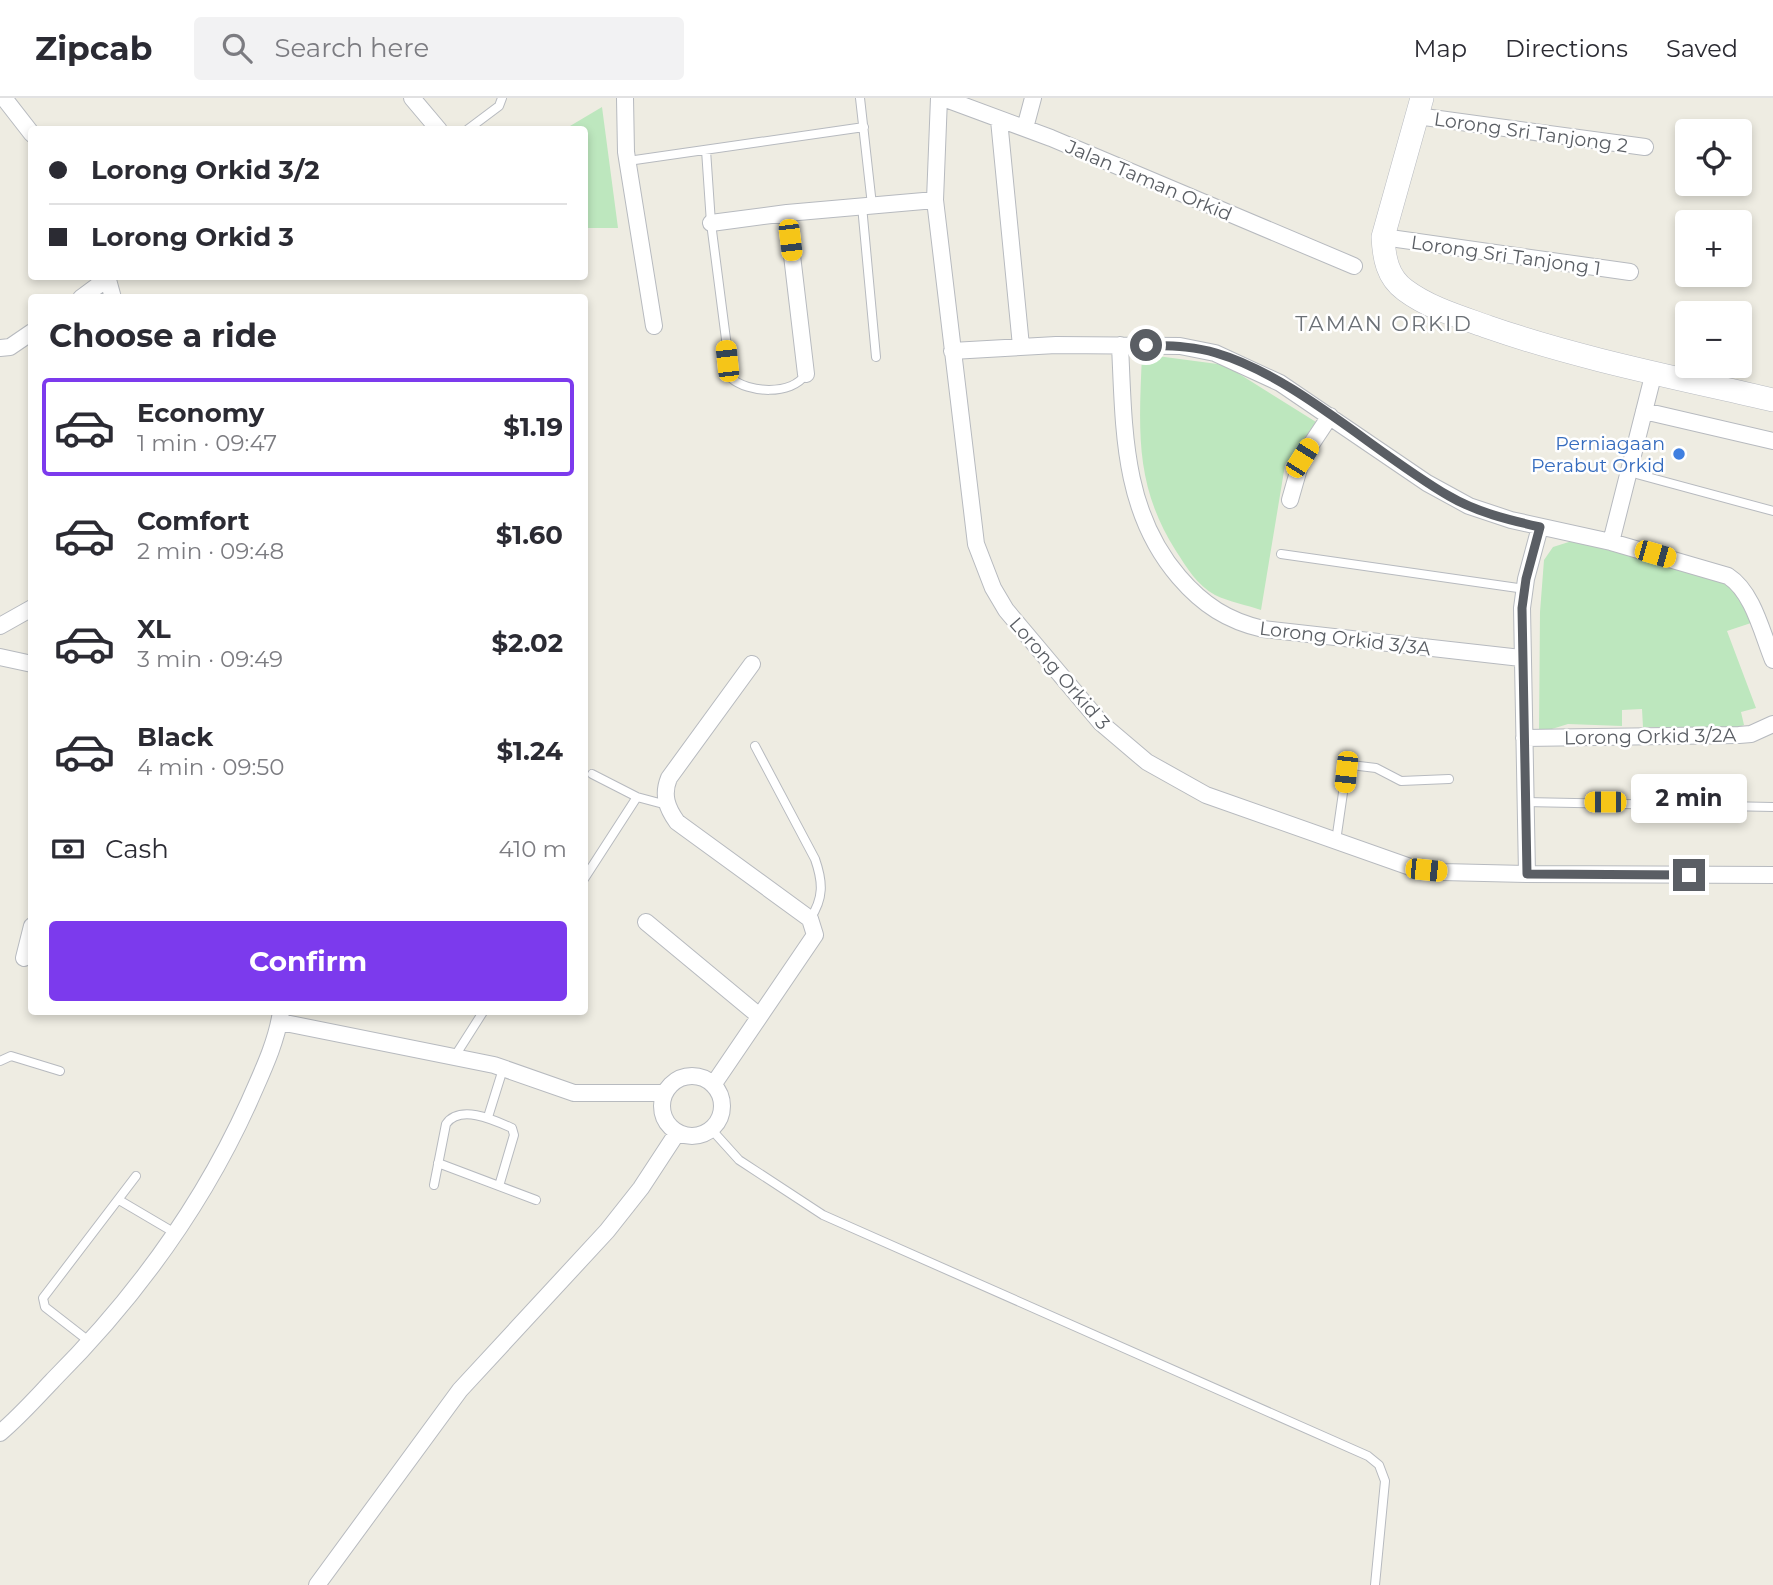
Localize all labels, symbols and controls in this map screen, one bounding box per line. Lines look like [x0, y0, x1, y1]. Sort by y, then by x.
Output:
search box [194, 17, 684, 80]
text: Zipcab [35, 28, 152, 68]
icon: search [218, 29, 256, 67]
text: Search here [274, 32, 429, 64]
text: Map [1414, 34, 1467, 63]
text: Directions [1505, 34, 1628, 63]
text: Saved [1666, 34, 1738, 63]
street label: Lorong Sri Tanjong 2 [1433, 108, 1630, 158]
map controls [1675, 119, 1752, 378]
button: locate [1675, 119, 1752, 196]
street label: Jalan Taman Orkid [1061, 135, 1235, 226]
text: Lorong Orkid 3/2 [91, 154, 319, 186]
button: + [1675, 210, 1752, 287]
car [778, 218, 803, 262]
text: Lorong Orkid 3 [91, 221, 294, 253]
street label: Lorong Sri Tanjong 1 [1409, 231, 1602, 280]
button: − [1675, 301, 1752, 378]
district label: TAMAN ORKID [1295, 311, 1473, 336]
text: Choose a ride [49, 316, 277, 355]
route start [1130, 329, 1162, 361]
car [715, 339, 740, 383]
icon: car [53, 396, 116, 459]
text: Economy [137, 397, 264, 429]
text: $1.19 [503, 411, 563, 443]
text: 1 min · 09:47 [137, 429, 277, 457]
place label: Perniagaan Perabut Orkid [1531, 432, 1665, 477]
car [1282, 435, 1323, 481]
marker: Perniagaan Perabut Orkid [1671, 446, 1687, 462]
icon: car [53, 504, 116, 567]
text: Comfort [137, 505, 249, 537]
text: $1.60 [496, 519, 563, 551]
text: 2 min · 09:48 [137, 537, 284, 565]
car [1632, 538, 1679, 570]
icon: car [53, 612, 116, 675]
street label: Lorong Orkid 3 [1005, 612, 1115, 734]
text: XL [137, 613, 171, 645]
street label: Lorong Orkid 3/3A [1258, 617, 1432, 660]
text: $2.02 [491, 627, 563, 659]
text: 3 min · 09:49 [137, 645, 283, 673]
icon: car [53, 720, 116, 783]
text: Black [137, 721, 213, 753]
street label: Lorong Orkid 3/2A [1564, 723, 1737, 750]
text: $1.24 [496, 735, 563, 767]
car [1334, 750, 1359, 794]
text: 4 min · 09:50 [137, 753, 285, 781]
callout: 2 min [1631, 774, 1747, 822]
text: 2 min [1655, 784, 1723, 812]
car [1585, 792, 1627, 813]
icon: cash [49, 830, 87, 868]
text: Cash [105, 833, 169, 865]
text: 410 m [498, 835, 567, 863]
car [1405, 857, 1448, 883]
route end [1673, 859, 1705, 891]
button: Confirm [49, 921, 567, 1001]

